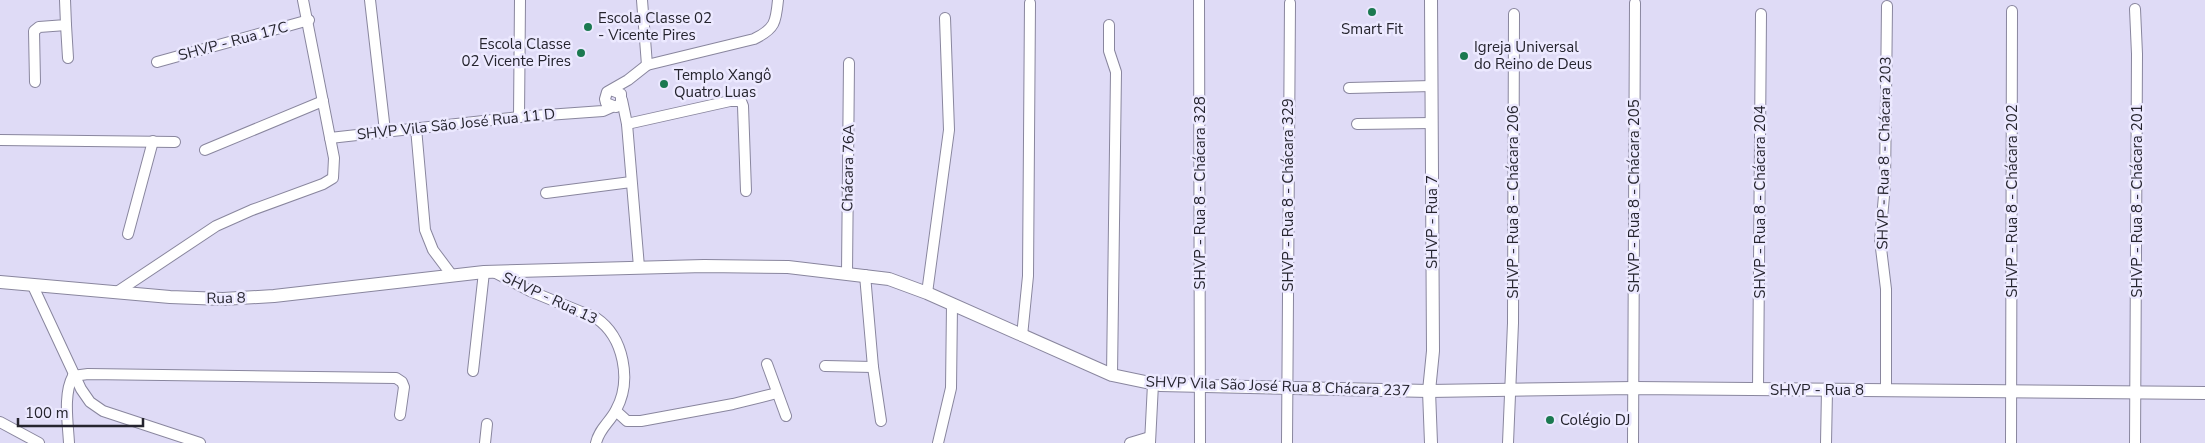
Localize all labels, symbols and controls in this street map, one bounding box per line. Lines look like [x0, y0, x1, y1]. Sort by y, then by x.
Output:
marker: Smart Fit [1366, 6, 1378, 18]
place label: Escola Classe 02 - Vicente Pires [598, 8, 712, 45]
street label: SHVP - Rua 17C [176, 17, 290, 65]
place label: Smart Fit [1341, 19, 1404, 39]
marker: Escola Classe 02 - Vicente Pires [582, 21, 594, 33]
place label: Escola Classe 02 Vicente Pires [462, 34, 571, 71]
place label: Igreja Universal do Reino de Deus [1474, 37, 1592, 74]
marker: Escola Classe 02 Vicente Pires [575, 47, 587, 59]
marker: Igreja Universal do Reino de Deus [1458, 50, 1470, 62]
street label: SHVP - Rua 8 - Chácara 203 [1872, 56, 1896, 250]
place label: Templo Xangô Quatro Luas [674, 65, 771, 102]
marker: Templo Xangô Quatro Luas [658, 78, 670, 90]
street label: SHVP - Rua 8 - Chácara 328 [1190, 96, 1210, 290]
street label: SHVP - Rua 8 - Chácara 329 [1278, 98, 1298, 292]
street label: SHVP - Rua 8 - Chácara 205 [1624, 99, 1644, 293]
street label: SHVP Vila São José Rua 11 D [356, 104, 556, 144]
street label: SHVP - Rua 8 - Chácara 202 [2002, 104, 2022, 298]
street label: SHVP - Rua 8 - Chácara 201 [2127, 104, 2147, 298]
street label: SHVP - Rua 8 - Chácara 206 [1503, 105, 1523, 299]
street label: SHVP - Rua 8 - Chácara 204 [1750, 105, 1770, 299]
street label: Chácara 76A [837, 124, 859, 212]
street label: SHVP - Rua 7 [1422, 175, 1442, 269]
street label: SHVP - Rua 13 [499, 267, 601, 329]
street label: Rua 8 [206, 288, 246, 308]
street label: SHVP Vila São José Rua 8 Chácara 237 [1145, 371, 1411, 401]
street label: SHVP - Rua 8 [1770, 380, 1864, 400]
scale bar [18, 396, 142, 428]
text: 100 m [25, 403, 69, 423]
place label: Colégio DJ [1560, 410, 1630, 430]
marker: Colégio DJ [1544, 414, 1556, 426]

